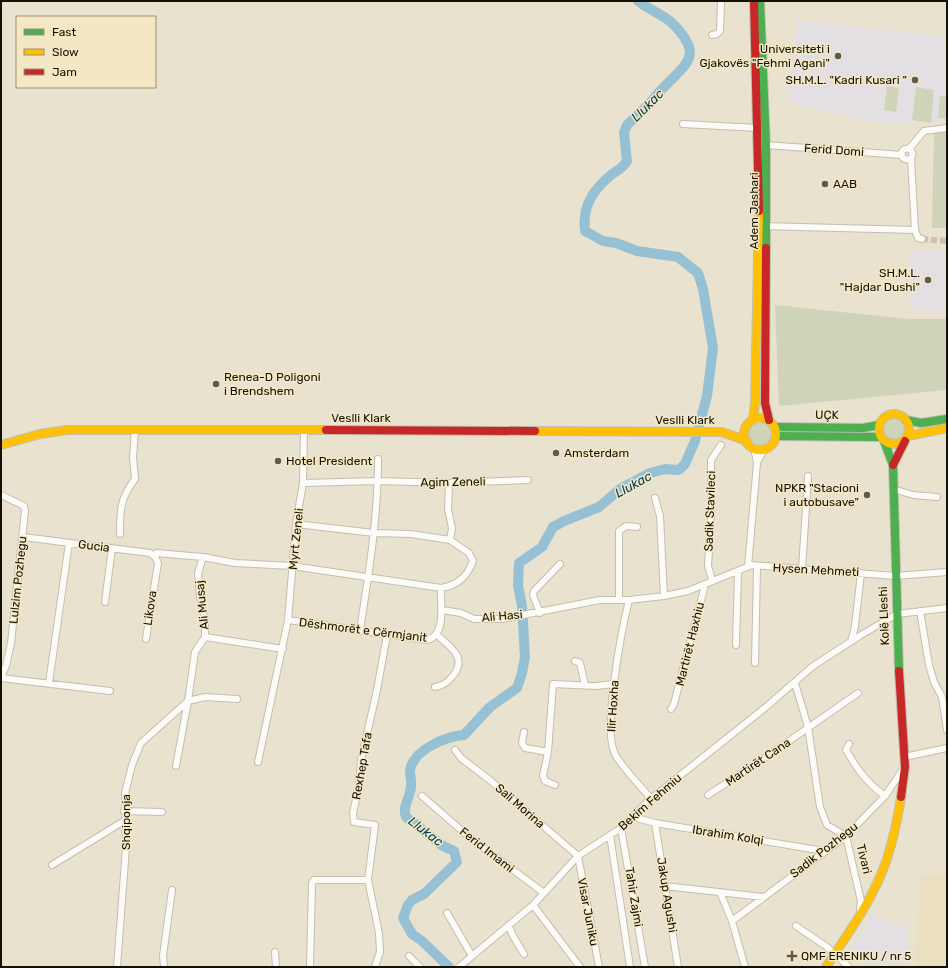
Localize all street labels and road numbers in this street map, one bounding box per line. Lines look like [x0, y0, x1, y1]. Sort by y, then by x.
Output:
street label: Ferid Domi [804, 141, 864, 159]
street label: Adem Jashari [747, 172, 761, 250]
street label: UÇK [815, 408, 840, 422]
street label: Veslli Klark [331, 411, 391, 425]
street label: Veslli Klark [655, 413, 715, 427]
street label: Sadik Stavileci [702, 470, 718, 551]
street label: Agim Zeneli [420, 474, 486, 490]
street label: Myrt Zeneli [286, 507, 306, 571]
street label: Lulzim Pozhegu [6, 535, 30, 625]
street label: Gucia [77, 537, 111, 555]
street label: Hysen Mehmeti [772, 561, 860, 579]
street label: Ali Musaj [192, 580, 212, 630]
street label: Kolë Lleshi [876, 586, 892, 646]
street label: Likova [141, 590, 159, 626]
street label: Martirët Haxhiu [673, 601, 707, 687]
street label: Ali Hasi [481, 607, 523, 625]
street label: Dëshmorët e Cërmjanit [298, 615, 428, 645]
street label: Ilir Hoxha [604, 680, 622, 732]
street label: Rexhep Tafa [349, 731, 375, 801]
street label: Martirët Cana [723, 735, 793, 789]
street label: Bekim Fehmiu [616, 771, 684, 833]
street label: Sali Morina [493, 781, 547, 831]
street label: Shqiponja [119, 794, 133, 850]
street label: Sadik Pozhegu [787, 819, 861, 881]
street label: Ibrahim Kolqi [691, 822, 765, 848]
street label: Ferid Imami [457, 824, 517, 876]
street label: Tivari [854, 843, 874, 875]
street label: Jakup Agushi [654, 856, 680, 934]
street label: Tahir Zajmi [622, 866, 646, 928]
street label: Visar Juniku [575, 877, 601, 947]

